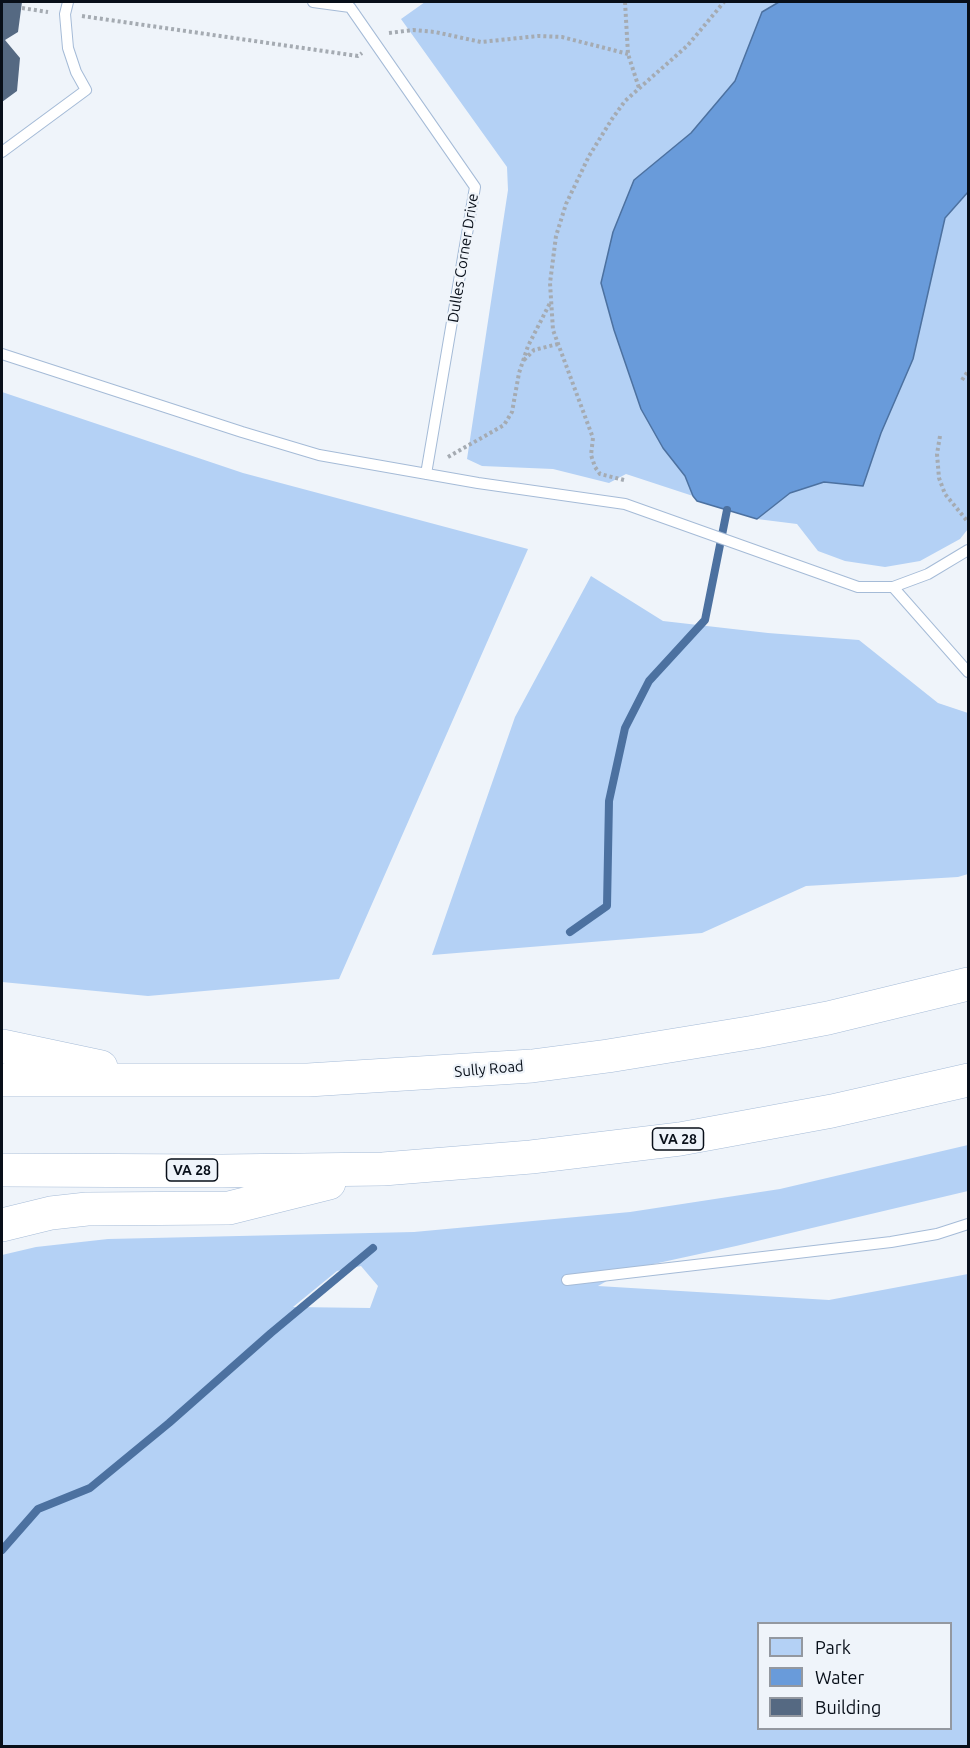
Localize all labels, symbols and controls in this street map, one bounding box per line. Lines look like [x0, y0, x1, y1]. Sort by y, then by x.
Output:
street label: Dulles Corner Drive [444, 192, 482, 324]
street label: Sully Road [454, 1057, 524, 1081]
road number: VA 28 [652, 1128, 704, 1150]
road number: VA 28 [166, 1159, 218, 1181]
legend [757, 1622, 952, 1730]
text: Park [815, 1637, 851, 1657]
text: Water [815, 1667, 864, 1687]
text: Building [815, 1697, 881, 1717]

